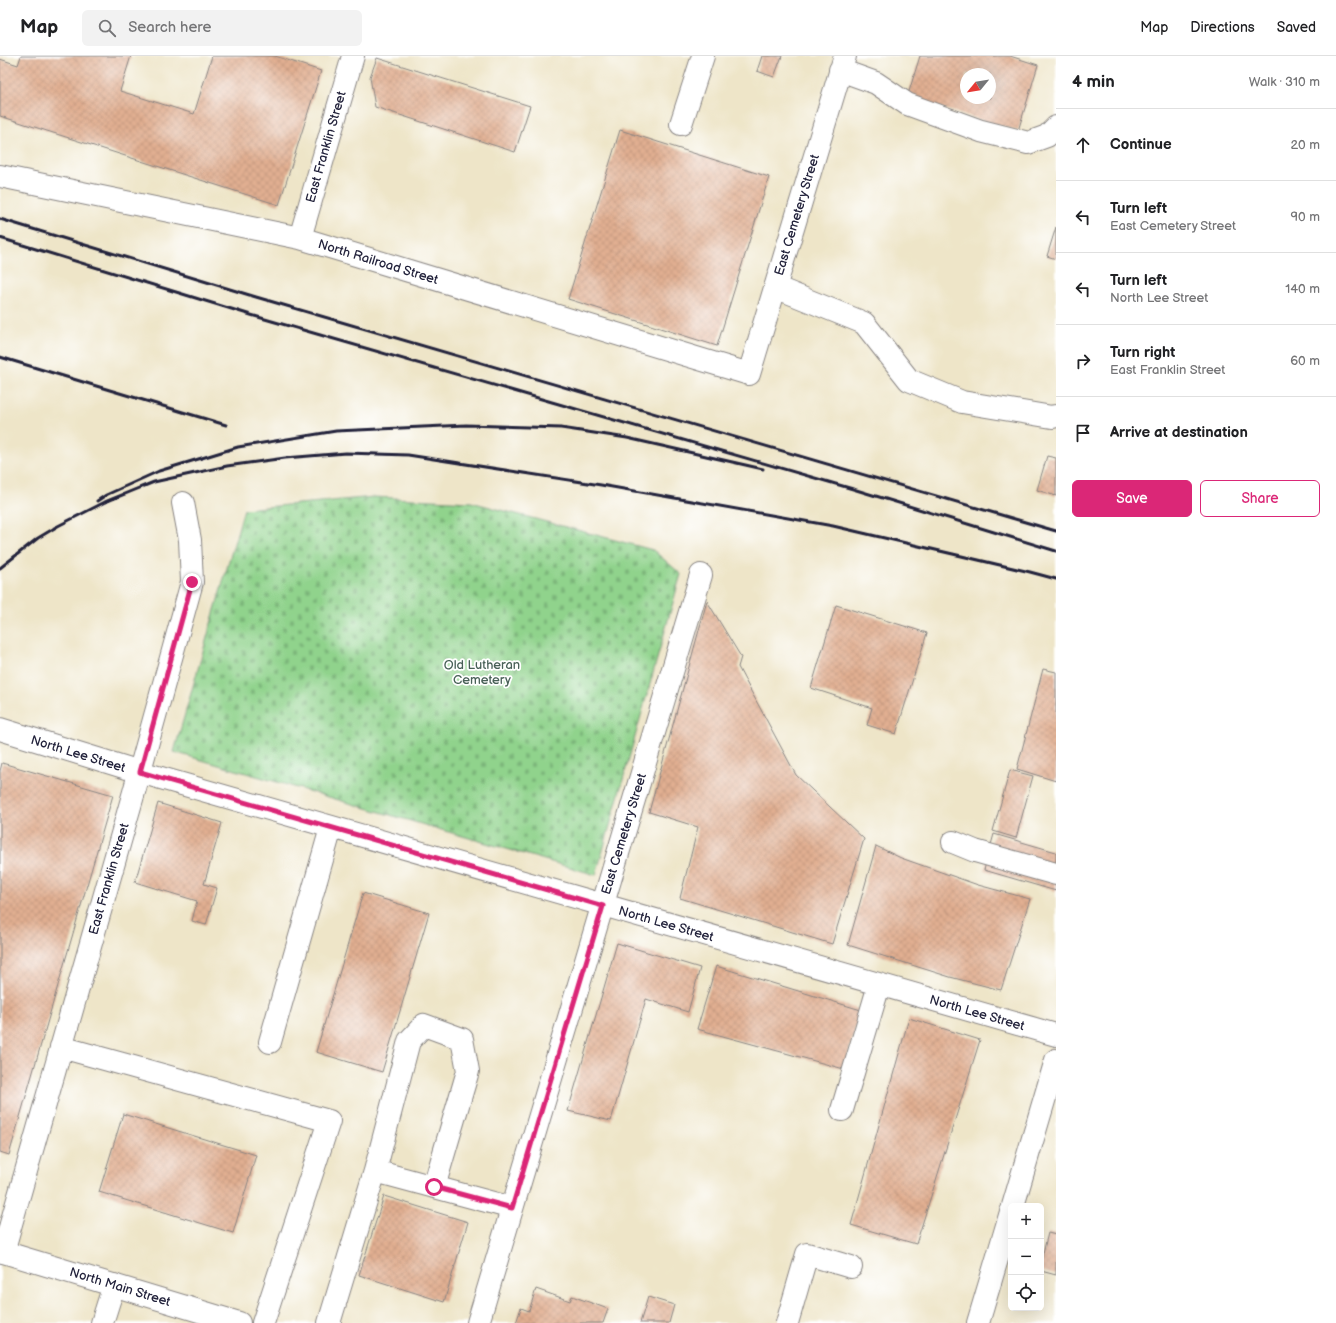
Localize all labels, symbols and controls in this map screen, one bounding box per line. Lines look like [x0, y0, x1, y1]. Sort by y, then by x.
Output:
search box [82, 10, 362, 46]
text: Map [20, 16, 58, 39]
icon: search [96, 17, 118, 39]
text: Search here [128, 18, 211, 37]
text: Map [1140, 19, 1168, 36]
text: Directions [1190, 19, 1255, 36]
text: Saved [1277, 19, 1316, 36]
north arrow [960, 68, 996, 104]
text: 4 min [1072, 72, 1115, 92]
text: Walk · 310 m [1249, 74, 1320, 90]
street label: East Franklin Street [302, 89, 350, 205]
icon: ahead [1072, 134, 1094, 156]
text: Continue [1110, 135, 1172, 154]
text: 20 m [1290, 137, 1320, 153]
street label: East Cemetery Street [771, 152, 823, 278]
text: Turn left [1110, 199, 1167, 218]
icon: left [1072, 206, 1094, 228]
text: 90 m [1291, 209, 1320, 225]
text: East Cemetery Street [1110, 218, 1236, 234]
street label: North Railroad Street [316, 236, 440, 288]
text: Turn left [1110, 271, 1167, 290]
icon: left [1072, 278, 1094, 300]
text: 140 m [1285, 281, 1320, 297]
text: North Lee Street [1110, 290, 1208, 306]
text: Turn right [1110, 343, 1175, 362]
icon: right [1072, 350, 1094, 372]
text: 60 m [1290, 353, 1320, 369]
text: East Franklin Street [1110, 362, 1225, 378]
icon: arrive [1072, 422, 1094, 444]
text: Arrive at destination [1110, 423, 1248, 442]
button: Save [1072, 480, 1192, 517]
button: Share [1200, 480, 1320, 517]
route end [183, 573, 201, 591]
park label: Old Lutheran Cemetery [444, 657, 520, 688]
street label: North Lee Street [29, 732, 127, 776]
street label: East Cemetery Street [598, 771, 650, 897]
street label: East Franklin Street [85, 821, 133, 937]
street label: North Lee Street [617, 903, 715, 945]
street label: North Lee Street [928, 992, 1026, 1034]
route start [425, 1178, 443, 1196]
map controls [1008, 1203, 1044, 1311]
button: + [1008, 1203, 1044, 1239]
button: − [1008, 1239, 1044, 1275]
street label: North Main Street [68, 1264, 172, 1310]
button: locate [1008, 1275, 1044, 1311]

